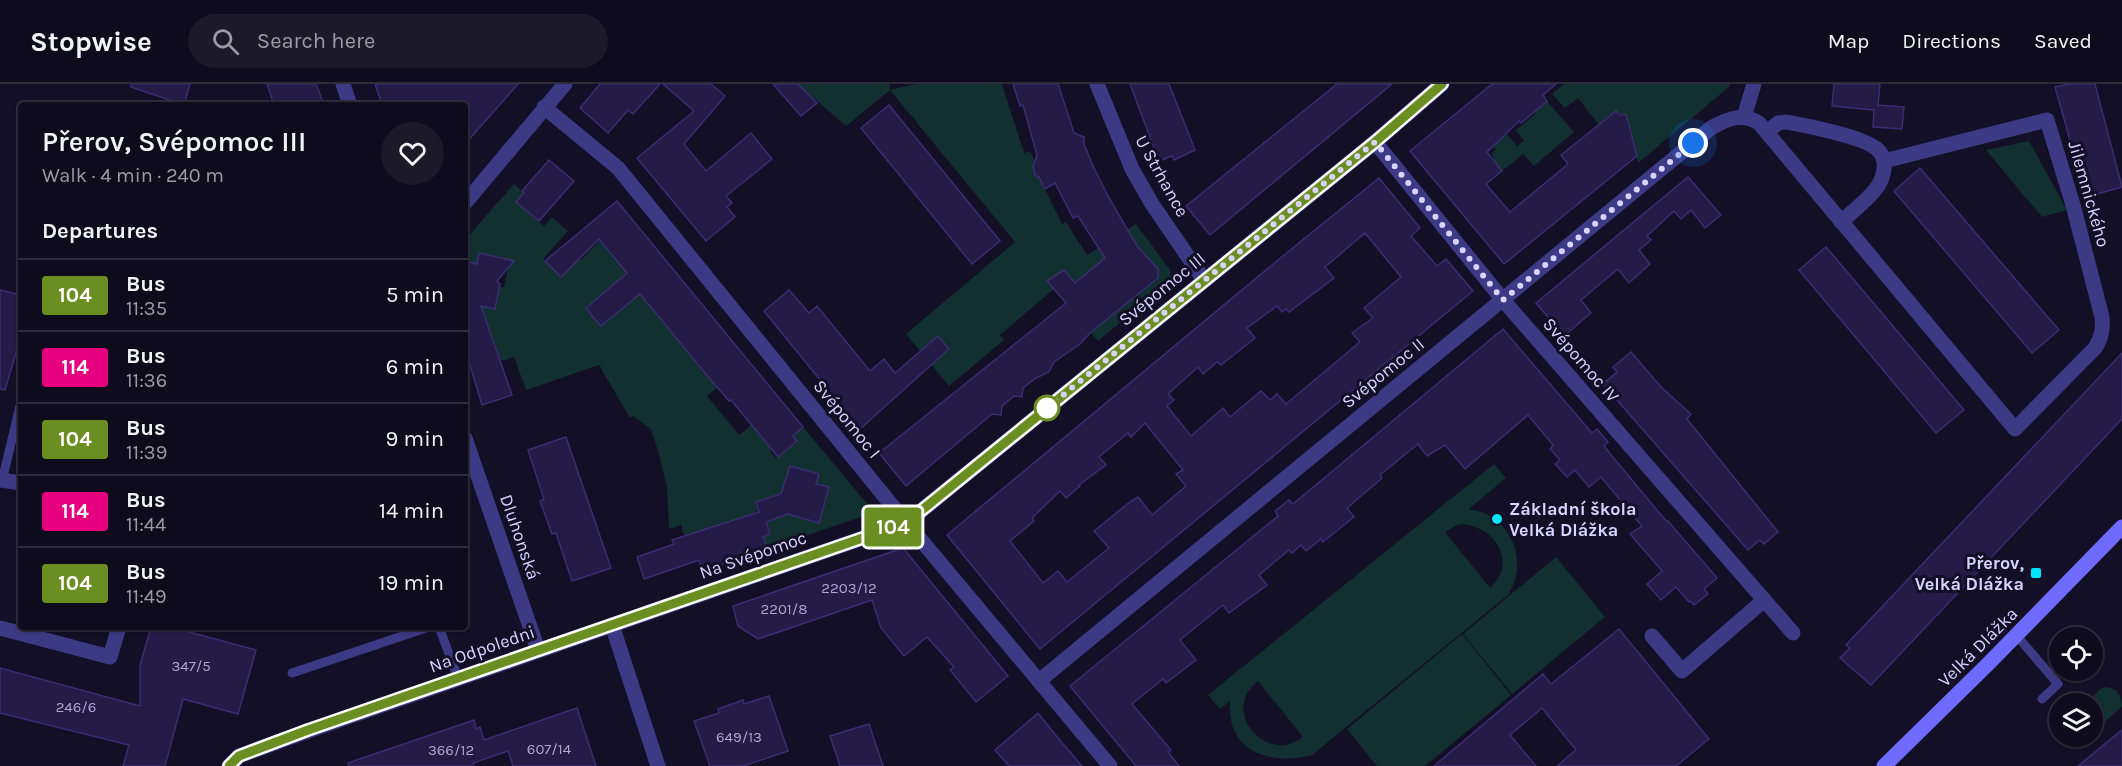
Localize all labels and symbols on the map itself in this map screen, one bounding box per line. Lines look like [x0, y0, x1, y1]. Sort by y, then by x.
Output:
your location [1678, 128, 1708, 158]
street label: U Strhance [1130, 131, 1194, 221]
street label: Jilemnického [2063, 138, 2115, 250]
street label: Svépomoc III [1114, 247, 1210, 331]
street label: Svépomoc IV [1538, 313, 1624, 407]
street label: Svépomoc II [1337, 333, 1429, 413]
street label: Svépomoc I [809, 375, 885, 463]
unlabelled marker [1034, 395, 1060, 421]
street label: Dluhonská [495, 491, 545, 583]
place label: Základní škola Velká Dlážka [1509, 498, 1637, 541]
line badge: 104 [858, 508, 928, 546]
marker: Základní škola Velká Dlážka [1490, 512, 1504, 526]
street label: Na Svépomoc [696, 526, 810, 584]
place label: Přerov, Velká Dlážka [1915, 552, 2024, 595]
marker: Přerov, Velká Dlážka [2029, 566, 2043, 580]
house number: 2203/12 [821, 579, 877, 597]
house number: 2201/8 [761, 600, 807, 618]
street label: Velká Dlážka [1934, 603, 2022, 691]
street label: Na Odpoledni [426, 621, 538, 677]
house number: 347/5 [171, 657, 211, 675]
house number: 246/6 [56, 698, 96, 716]
house number: 649/13 [716, 728, 762, 746]
house number: 607/14 [527, 740, 572, 758]
house number: 366/12 [428, 741, 474, 759]

